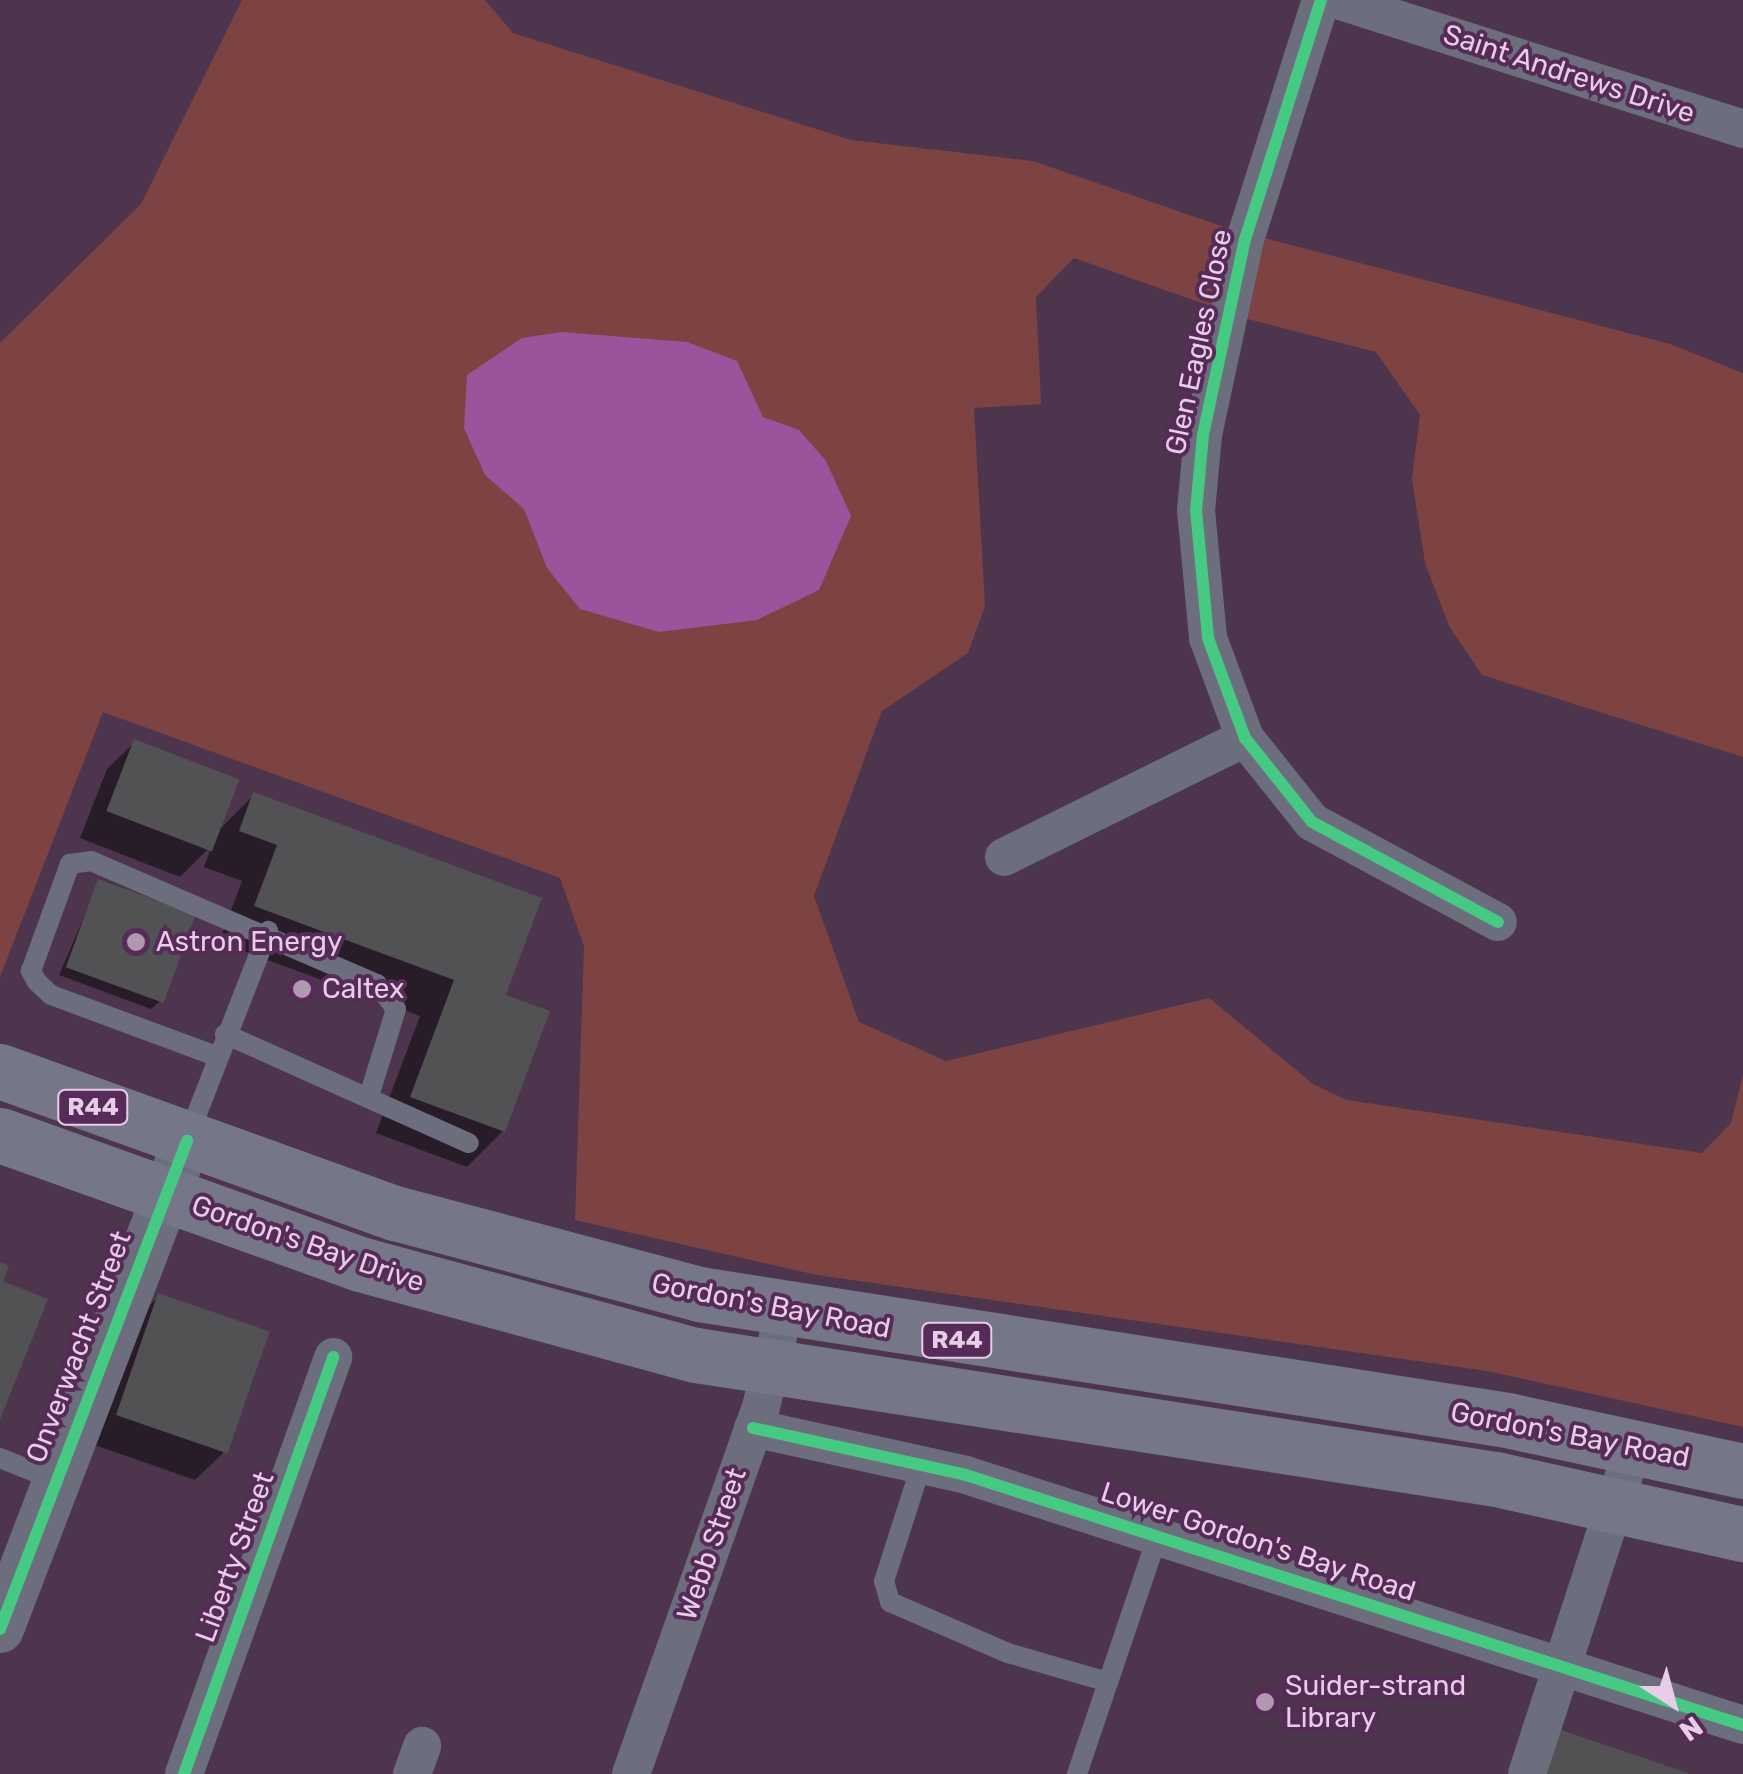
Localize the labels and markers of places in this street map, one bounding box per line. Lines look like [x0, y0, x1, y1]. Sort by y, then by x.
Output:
place label: Astron Energy [156, 925, 342, 959]
marker: Astron Energy [125, 931, 147, 953]
place label: Caltex [322, 972, 404, 1006]
marker: Caltex [291, 978, 313, 1000]
place label: Suider-strand Library [1285, 1669, 1466, 1735]
marker: Suider-strand Library [1254, 1691, 1276, 1713]

